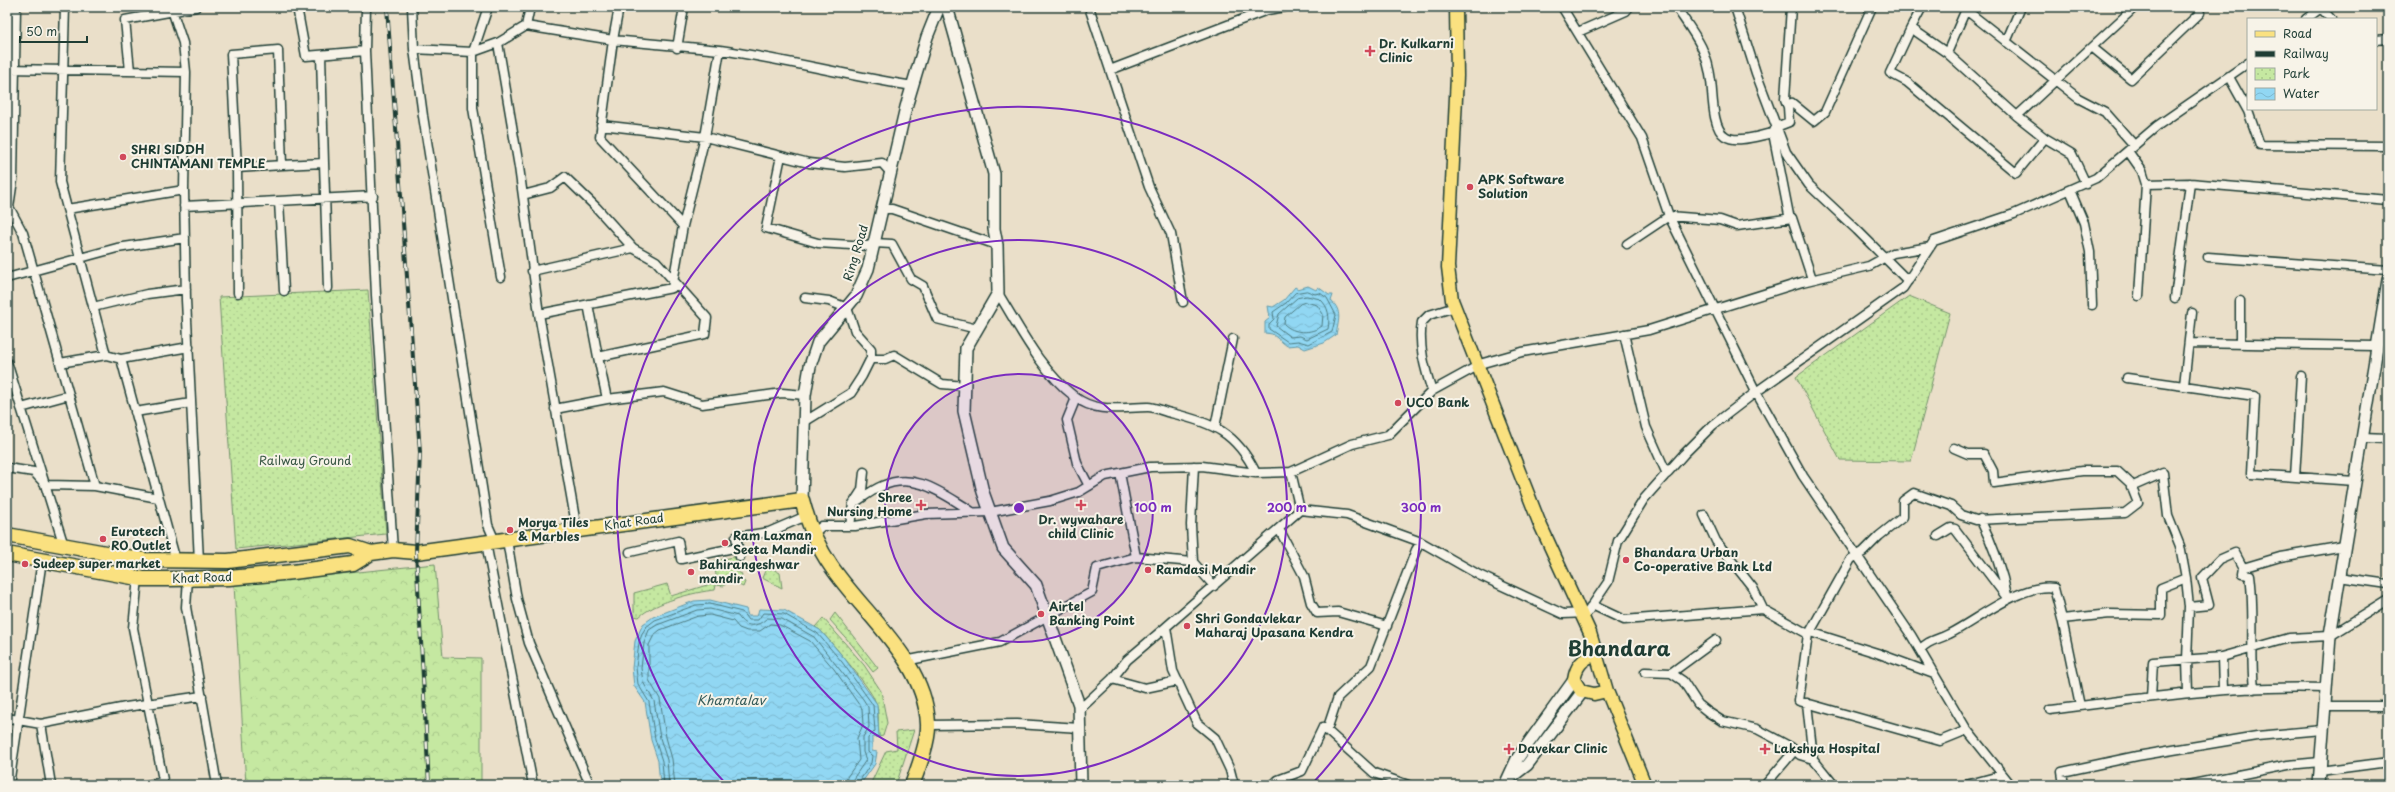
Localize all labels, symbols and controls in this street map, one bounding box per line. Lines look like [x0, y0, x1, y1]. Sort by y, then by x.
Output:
scale bar [20, 18, 87, 44]
legend [2247, 18, 2377, 110]
text: 50 m [26, 22, 57, 40]
text: Road [2283, 24, 2312, 42]
place label: Dr. Kulkarni Clinic [1379, 34, 1454, 66]
text: Railway [2283, 44, 2329, 62]
marker: Dr. Kulkarni Clinic [1364, 45, 1376, 57]
text: Park [2283, 64, 2310, 82]
text: Water [2283, 84, 2320, 102]
place label: SHRI SIDDH CHINTAMANI TEMPLE [131, 140, 266, 172]
marker: SHRI SIDDH CHINTAMANI TEMPLE [118, 152, 128, 162]
place label: APK Software Solution [1478, 170, 1565, 202]
marker: APK Software Solution [1465, 182, 1475, 192]
street label: Ring Road [838, 222, 872, 283]
place label: UCO Bank [1406, 393, 1469, 411]
marker: UCO Bank [1393, 398, 1403, 408]
park label: Railway Ground [259, 451, 351, 469]
place label: Shree Nursing Home [827, 488, 912, 520]
text: 100 m [1134, 498, 1172, 516]
text: 200 m [1267, 498, 1307, 516]
text: 300 m [1401, 498, 1441, 516]
marker: Shree Nursing Home [915, 499, 927, 511]
marker: Dr. wywahare child Clinic [1075, 499, 1087, 511]
centre of rings [1012, 501, 1026, 515]
street label: Khat Road [603, 508, 665, 534]
place label: Dr. wywahare child Clinic [1038, 510, 1124, 542]
place label: Morya Tiles & Marbles [518, 513, 589, 545]
place label: Eurotech RO Outlet [111, 522, 171, 554]
marker: Morya Tiles & Marbles [505, 525, 515, 535]
place label: Ram Laxman Seeta Mandir [733, 526, 817, 558]
marker: Eurotech RO Outlet [98, 534, 108, 544]
marker: Ram Laxman Seeta Mandir [720, 538, 730, 548]
place label: Bhandara Urban Co-operative Bank Ltd [1634, 543, 1772, 575]
place label: Sudeep super market [33, 554, 161, 572]
place label: Bahirangeshwar mandir [699, 555, 800, 587]
marker: Bhandara Urban Co-operative Bank Ltd [1621, 555, 1631, 565]
marker: Sudeep super market [20, 559, 30, 569]
place label: Ramdasi Mandir [1156, 560, 1256, 578]
marker: Ramdasi Mandir [1143, 565, 1153, 575]
street label: Khat Road [172, 567, 232, 587]
marker: Bahirangeshwar mandir [686, 567, 696, 577]
place label: Airtel Banking Point [1049, 597, 1135, 629]
marker: Airtel Banking Point [1036, 609, 1046, 619]
place label: Shri Gondavlekar Maharaj Upasana Kendra [1195, 609, 1354, 641]
marker: Shri Gondavlekar Maharaj Upasana Kendra [1182, 621, 1192, 631]
district label: Bhandara [1567, 633, 1671, 663]
water label: Khamtalav [697, 690, 767, 709]
place label: Davekar Clinic [1518, 739, 1608, 757]
place label: Lakshya Hospital [1774, 739, 1880, 757]
marker: Davekar Clinic [1503, 743, 1515, 755]
marker: Lakshya Hospital [1759, 743, 1771, 755]

